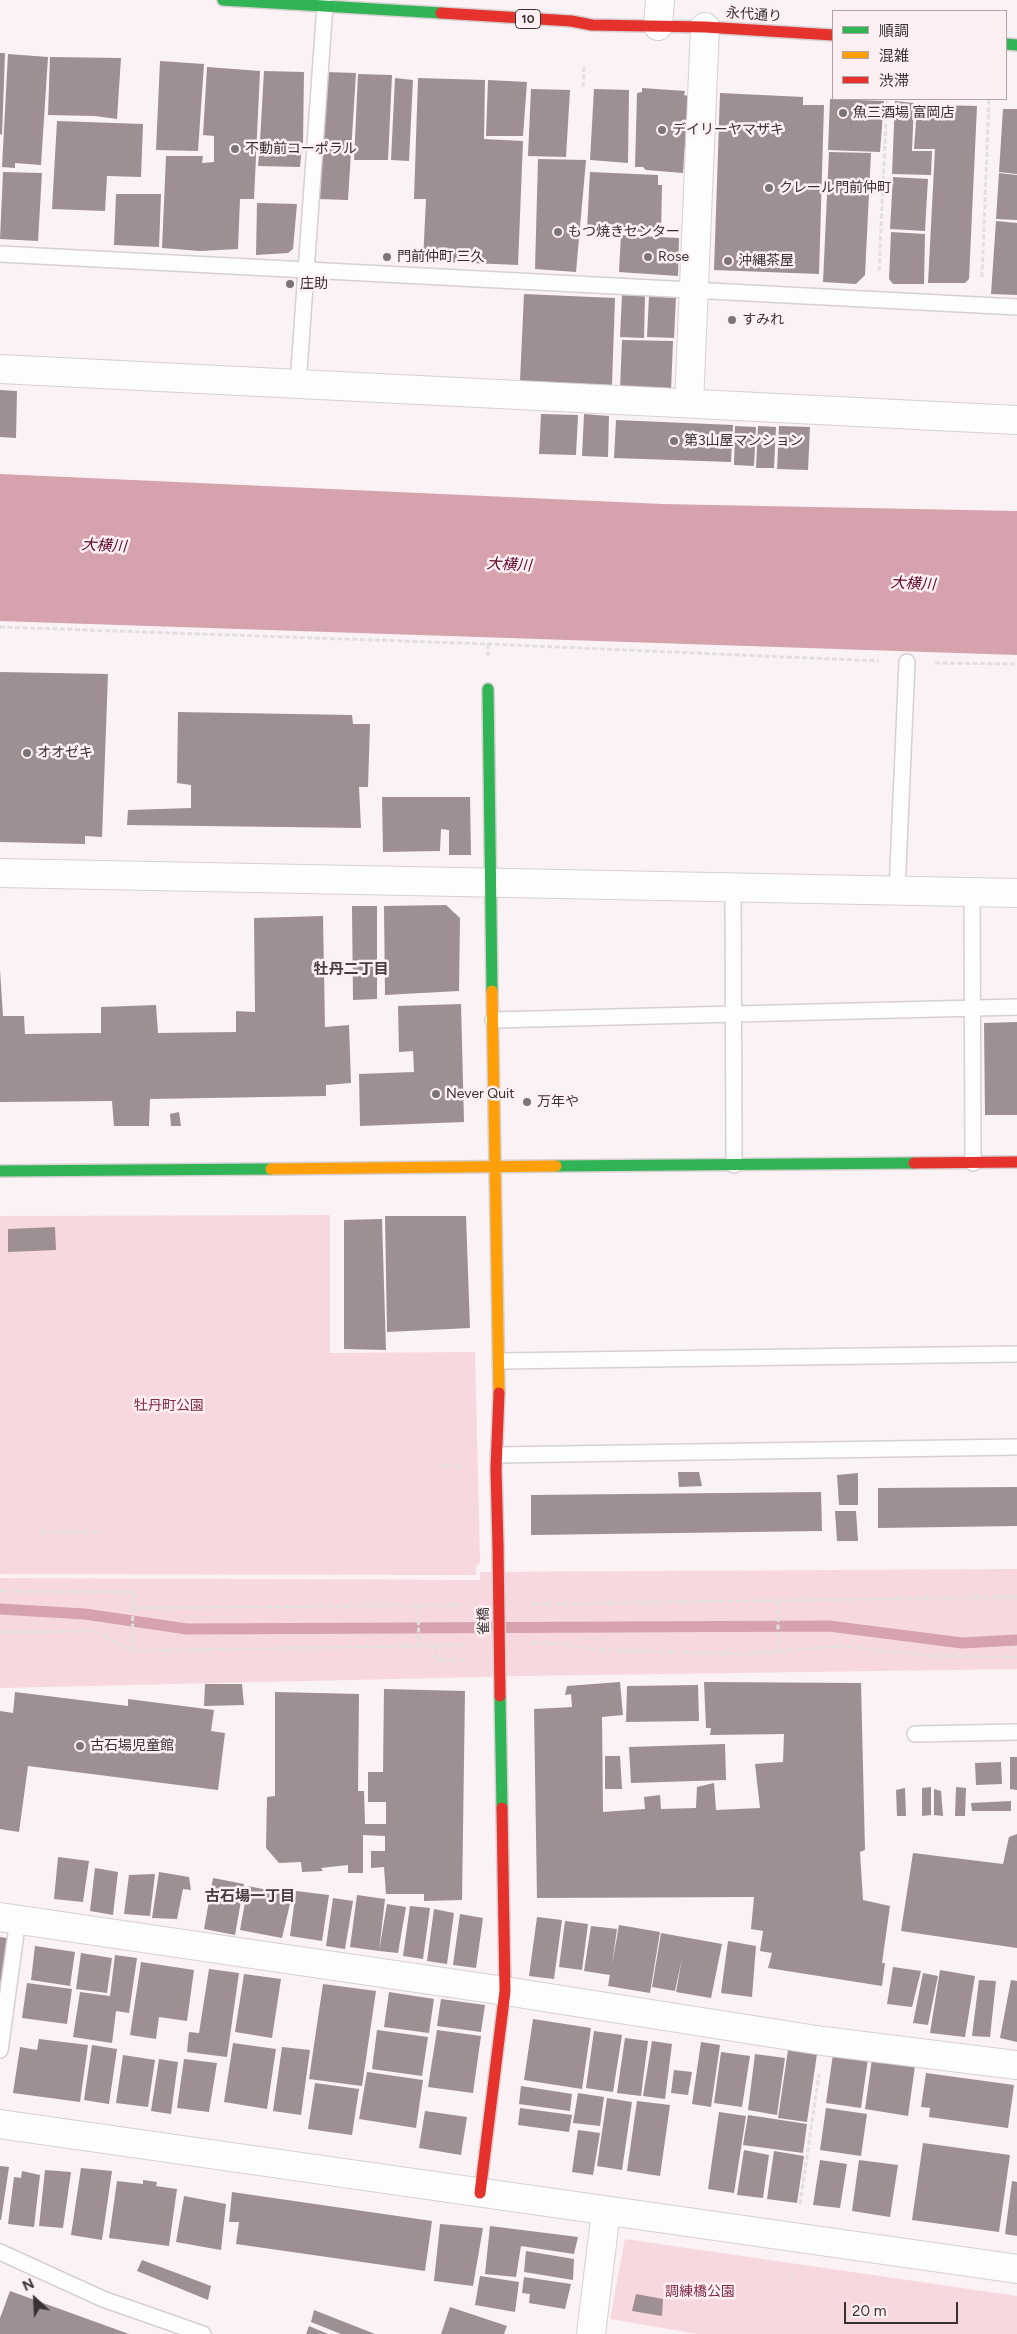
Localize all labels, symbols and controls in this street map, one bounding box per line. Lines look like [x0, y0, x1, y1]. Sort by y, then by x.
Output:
street label: 永代通り [725, 5, 783, 25]
road number: 10 [516, 10, 540, 28]
legend [832, 10, 1007, 100]
text: 順調 [879, 22, 909, 40]
text: 混雑 [879, 47, 909, 65]
text: 渋滞 [879, 72, 909, 90]
place label: 魚三酒場 富岡店 [853, 105, 954, 121]
marker: 魚三酒場 富岡店 [837, 107, 849, 119]
place label: デイリーヤマザキ [672, 122, 784, 138]
marker: デイリーヤマザキ [656, 124, 668, 136]
place label: 不動前コーポラル [245, 141, 357, 157]
marker: 不動前コーポラル [229, 143, 241, 155]
place label: クレール門前仲町 [779, 180, 891, 196]
marker: クレール門前仲町 [763, 182, 775, 194]
place label: もつ焼きセンター [568, 224, 680, 240]
marker: もつ焼きセンター [552, 226, 564, 238]
place label: 門前仲町 三久 [397, 249, 484, 265]
place label: Rose [658, 249, 689, 265]
marker: 門前仲町 三久 [381, 251, 393, 263]
marker: Rose [642, 251, 654, 263]
place label: 沖縄茶屋 [738, 253, 794, 269]
marker: 沖縄茶屋 [722, 255, 734, 267]
place label: 庄助 [300, 276, 328, 292]
marker: 庄助 [284, 278, 296, 290]
place label: すみれ [742, 312, 784, 328]
marker: すみれ [726, 314, 738, 326]
place label: 第3山屋マンション [684, 433, 804, 449]
marker: 第3山屋マンション [668, 435, 680, 447]
water label: 大横川 [81, 536, 127, 556]
water label: 大横川 [486, 555, 532, 575]
water label: 大横川 [890, 574, 936, 594]
place label: オオゼキ [37, 745, 93, 761]
marker: オオゼキ [21, 747, 33, 759]
district label: 牡丹二丁目 [314, 961, 388, 979]
place label: Never Quit [446, 1086, 515, 1102]
marker: Never Quit [430, 1088, 442, 1100]
place label: 万年や [537, 1094, 579, 1110]
marker: 万年や [521, 1096, 533, 1108]
park label: 牡丹町公園 [134, 1398, 204, 1414]
street label: 雀橋 [475, 1607, 493, 1635]
place label: 古石場児童館 [90, 1738, 174, 1754]
marker: 古石場児童館 [74, 1740, 86, 1752]
district label: 古石場一丁目 [205, 1888, 295, 1906]
north arrow [10, 2274, 60, 2324]
text: N [20, 2275, 37, 2295]
park label: 調練橋公園 [665, 2284, 735, 2300]
scale bar [847, 2292, 961, 2324]
text: 20 m [852, 2302, 886, 2320]

